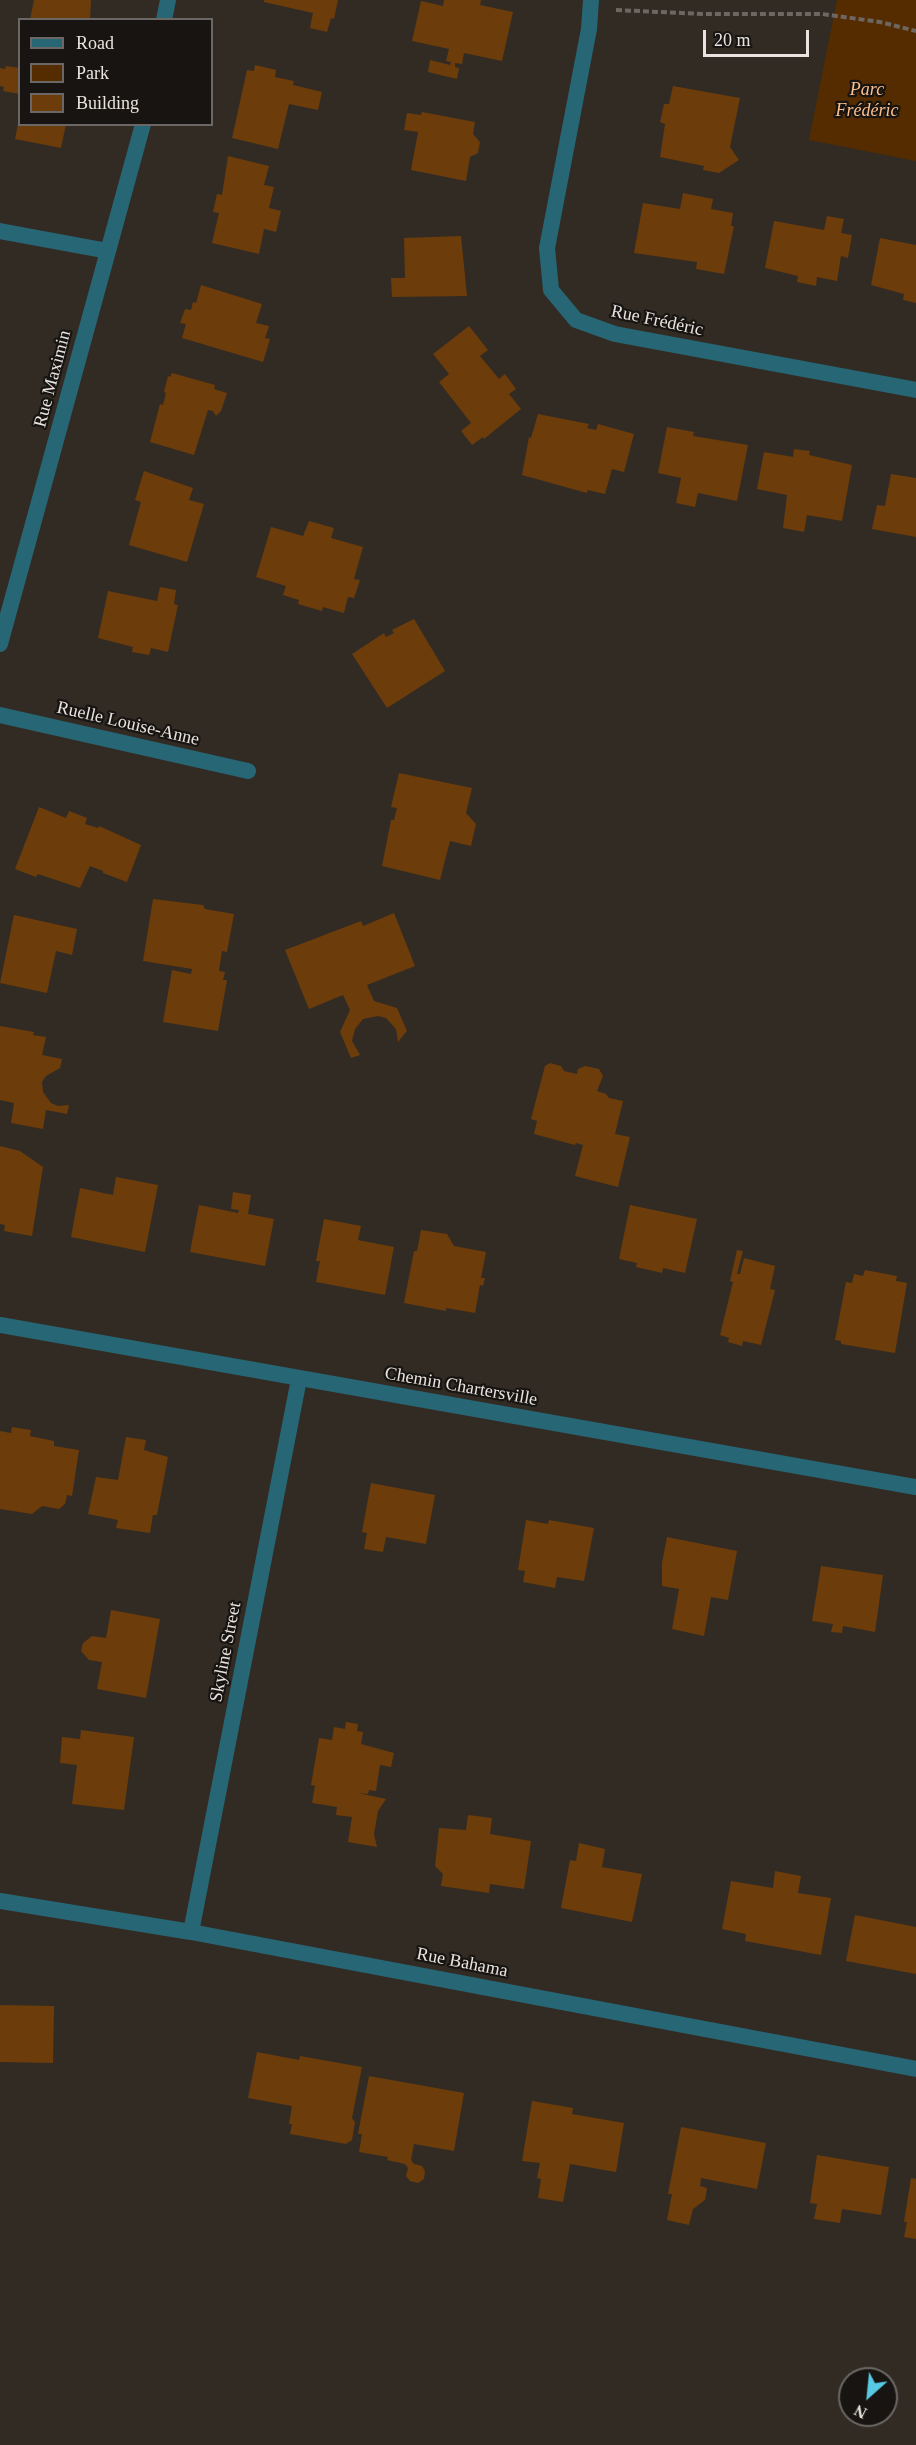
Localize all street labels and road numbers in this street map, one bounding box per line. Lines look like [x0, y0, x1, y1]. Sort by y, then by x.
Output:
street label: Rue Frédéric [609, 301, 705, 341]
street label: Rue Maximin [30, 328, 76, 430]
street label: Ruelle Louise-Anne [55, 697, 201, 751]
street label: Chemin Chartersville [383, 1363, 539, 1411]
street label: Skyline Street [206, 1600, 246, 1704]
street label: Rue Bahama [415, 1944, 509, 1982]

